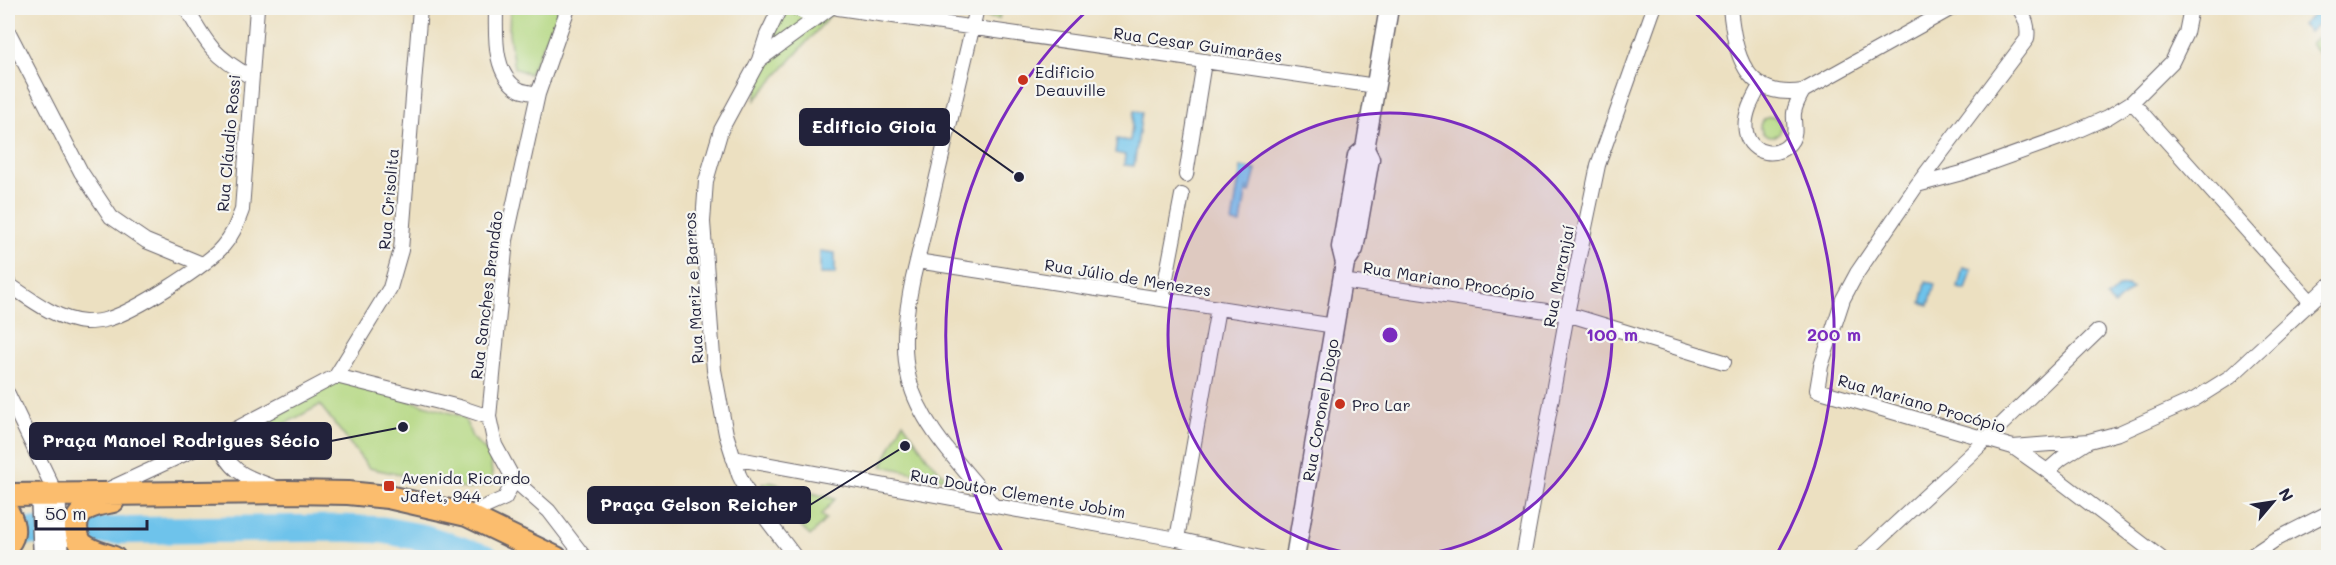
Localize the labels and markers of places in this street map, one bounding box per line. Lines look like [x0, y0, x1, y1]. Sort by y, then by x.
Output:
place label: Edificio Deauville [1035, 61, 1106, 100]
marker: Edificio Deauville [1016, 73, 1030, 87]
callout: Edificio Gioia [800, 109, 949, 145]
centre of rings [1380, 325, 1400, 345]
place label: Pro Lar [1352, 394, 1411, 415]
marker: Pro Lar [1333, 397, 1347, 411]
callout: Praça Manoel Rodrigues Sécio [30, 423, 331, 459]
place label: Avenida Ricardo Jafet, 944 [401, 467, 530, 506]
marker: Avenida Ricardo Jafet, 944 [382, 479, 396, 493]
callout: Praça Gelson Reicher [588, 487, 810, 523]

